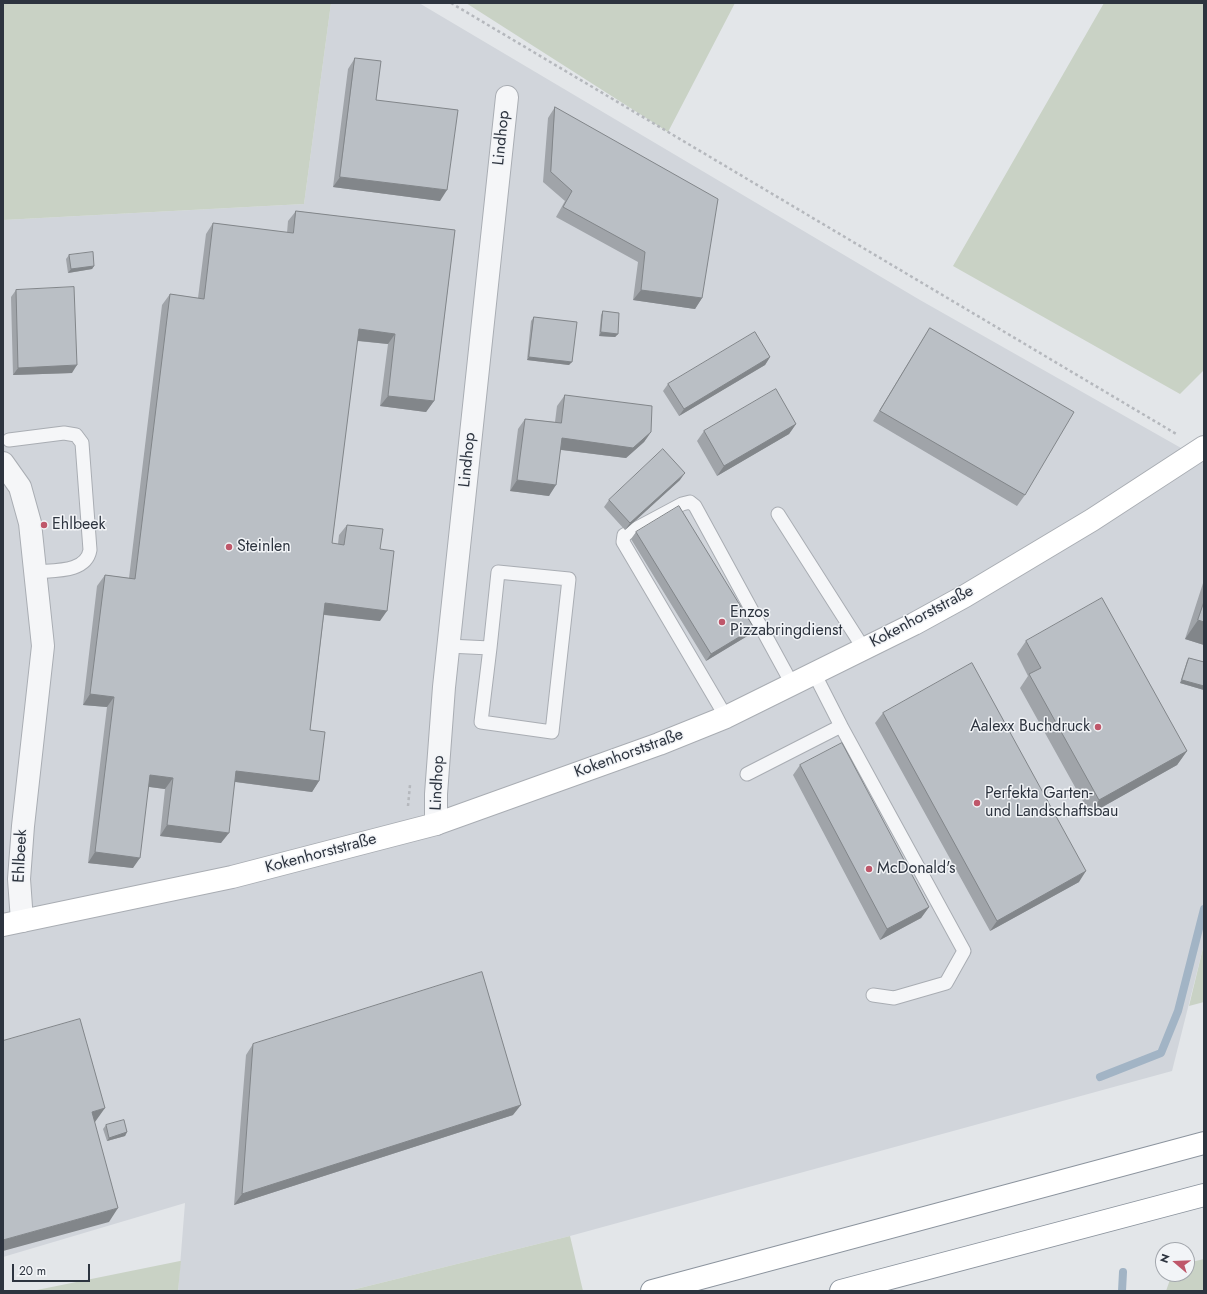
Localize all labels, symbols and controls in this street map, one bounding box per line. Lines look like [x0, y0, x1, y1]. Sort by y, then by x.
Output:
street label: Lindhop [490, 110, 514, 166]
street label: Lindhop [456, 432, 480, 488]
place label: Ehlbeek [52, 515, 106, 535]
marker: Ehlbeek [39, 520, 49, 530]
place label: Steinlen [237, 537, 291, 557]
marker: Steinlen [224, 542, 234, 552]
street label: Kokenhorststraße [867, 582, 977, 652]
place label: Enzos Pizzabringdienst [730, 603, 842, 641]
marker: Enzos Pizzabringdienst [717, 617, 727, 627]
place label: Aalexx Buchdruck [970, 717, 1090, 737]
marker: Aalexx Buchdruck [1093, 722, 1103, 732]
street label: Kokenhorststraße [572, 725, 686, 783]
street label: Lindhop [427, 755, 449, 811]
place label: Perfekta Garten- und Landschaftsbau [985, 784, 1118, 822]
marker: Perfekta Garten- und Landschaftsbau [972, 798, 982, 808]
street label: Ehlbeek [10, 829, 32, 883]
street label: Kokenhorststraße [263, 830, 379, 878]
place label: McDonald's [877, 859, 956, 879]
marker: McDonald's [864, 864, 874, 874]
north arrow [1155, 1242, 1195, 1282]
text: N [1156, 1252, 1174, 1265]
scale bar [14, 1256, 92, 1282]
text: 20 m [19, 1262, 46, 1280]

